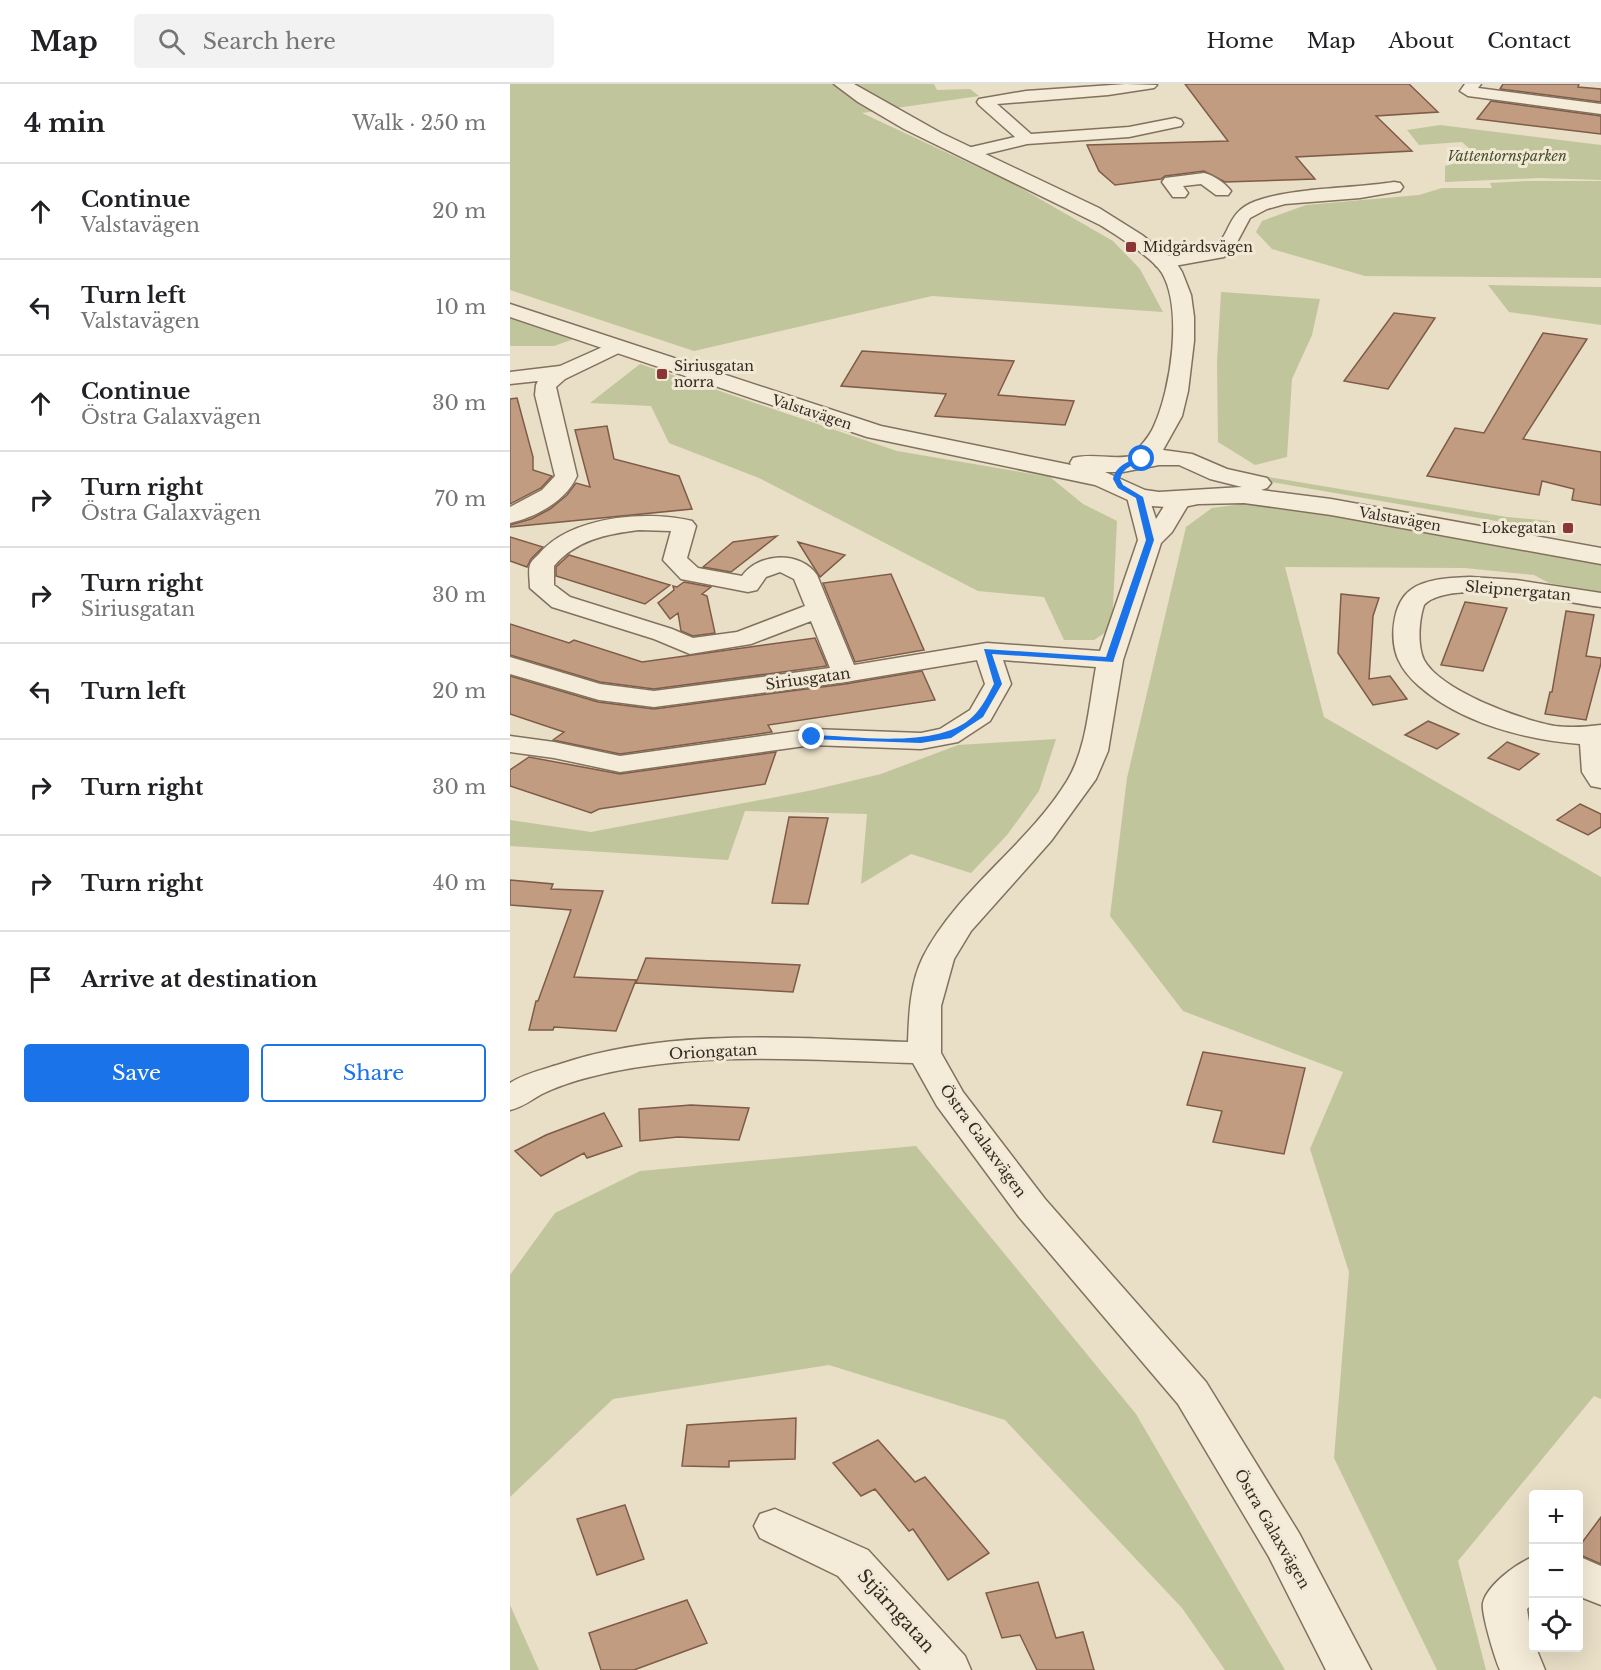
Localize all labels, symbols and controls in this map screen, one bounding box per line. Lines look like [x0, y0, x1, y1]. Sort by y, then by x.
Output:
search box [134, 14, 554, 68]
text: Map [30, 24, 98, 59]
icon: search [155, 25, 188, 58]
text: Search here [203, 28, 336, 55]
text: Home [1207, 28, 1274, 54]
text: Map [1307, 28, 1355, 54]
text: About [1388, 28, 1454, 54]
text: Contact [1487, 28, 1571, 54]
text: 4 min [24, 107, 105, 139]
text: Walk · 250 m [352, 111, 486, 135]
park label: Vattentornsparken [1447, 147, 1567, 165]
text: Continue [81, 186, 190, 213]
icon: ahead [24, 195, 57, 228]
text: 20 m [432, 199, 486, 223]
text: Valstavägen [81, 213, 200, 237]
place label: Midgårdsvägen [1143, 238, 1253, 256]
marker: Midgårdsvägen [1124, 240, 1138, 254]
text: Turn left [81, 282, 186, 309]
icon: left [24, 291, 57, 324]
text: 10 m [436, 295, 486, 319]
text: Valstavägen [81, 309, 200, 333]
place label: Siriusgatan norra [674, 357, 754, 391]
marker: Siriusgatan norra [655, 367, 669, 381]
text: Continue [81, 378, 190, 405]
icon: ahead [24, 387, 57, 420]
street label: Valstavägen [769, 390, 855, 434]
text: 30 m [432, 391, 486, 415]
text: Östra Galaxvägen [81, 405, 261, 429]
route start [1128, 445, 1154, 471]
text: Turn right [81, 474, 203, 501]
icon: right [24, 483, 57, 516]
text: 70 m [434, 487, 486, 511]
text: Östra Galaxvägen [81, 501, 261, 525]
street label: Valstavägen [1356, 503, 1443, 535]
place label: Lokegatan [1482, 519, 1556, 537]
marker: Lokegatan [1561, 521, 1575, 535]
text: Turn right [81, 570, 203, 597]
street label: Sleipnergatan [1464, 576, 1572, 605]
icon: right [24, 579, 57, 612]
text: 30 m [432, 583, 486, 607]
text: Siriusgatan [81, 597, 195, 621]
street label: Siriusgatan [764, 663, 852, 694]
icon: left [24, 675, 57, 708]
text: Turn left [81, 678, 186, 705]
text: 20 m [432, 679, 486, 703]
route end [798, 723, 824, 749]
icon: right [24, 771, 57, 804]
text: Turn right [81, 774, 203, 801]
text: 30 m [432, 775, 486, 799]
icon: right [24, 867, 57, 900]
text: Turn right [81, 870, 203, 897]
text: 40 m [433, 871, 486, 895]
icon: arrive [24, 963, 57, 996]
text: Arrive at destination [81, 966, 318, 993]
street label: Oriongatan [668, 1040, 758, 1063]
button: Save [24, 1044, 249, 1102]
button: Share [261, 1044, 486, 1102]
street label: Östra Galaxvägen [936, 1081, 1031, 1201]
street label: Östra Galaxvägen [1230, 1466, 1314, 1592]
map controls [1529, 1490, 1583, 1652]
button: + [1529, 1490, 1583, 1544]
button: − [1529, 1544, 1583, 1598]
street label: Stjärngatan [853, 1565, 939, 1657]
button: locate [1529, 1598, 1583, 1652]

